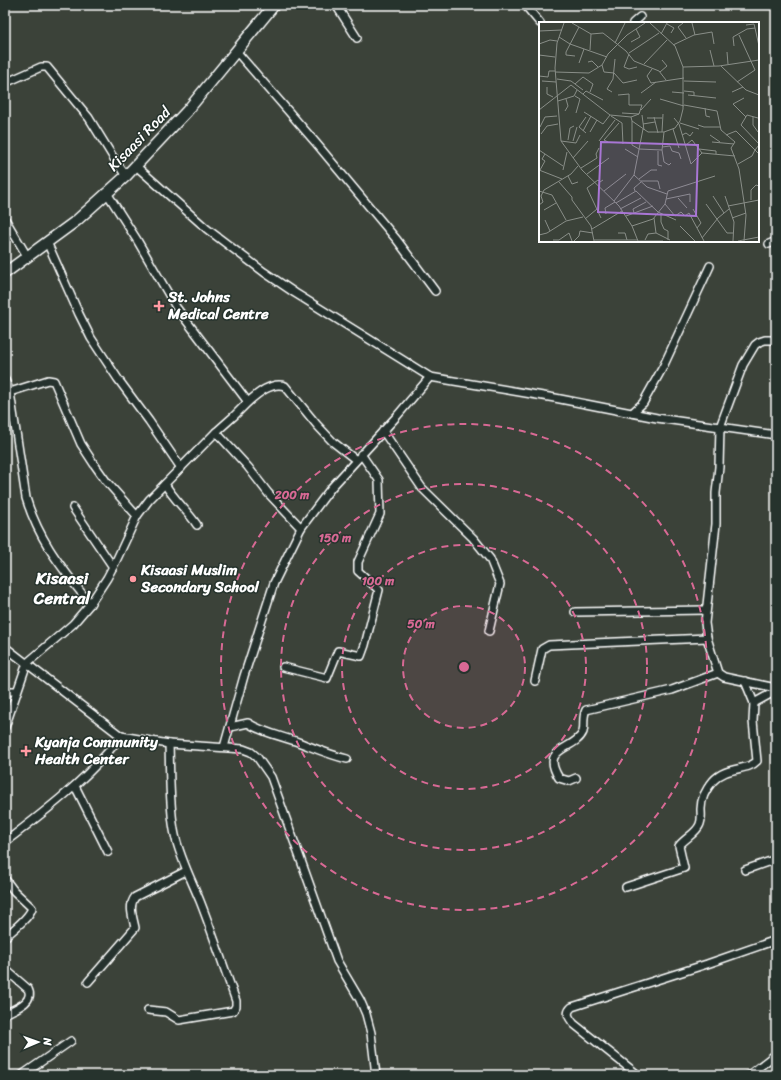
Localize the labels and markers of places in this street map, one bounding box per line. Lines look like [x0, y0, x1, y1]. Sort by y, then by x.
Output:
place label: St. Johns Medical Centre [167, 284, 269, 327]
marker: St. Johns Medical Centre [153, 300, 165, 312]
place label: Kisaasi Muslim Secondary School [140, 557, 260, 600]
marker: Kisaasi Muslim Secondary School [128, 574, 138, 584]
centre of rings [457, 660, 471, 674]
place label: Kyanja Community Health Center [34, 729, 159, 772]
marker: Kyanja Community Health Center [20, 745, 32, 757]

